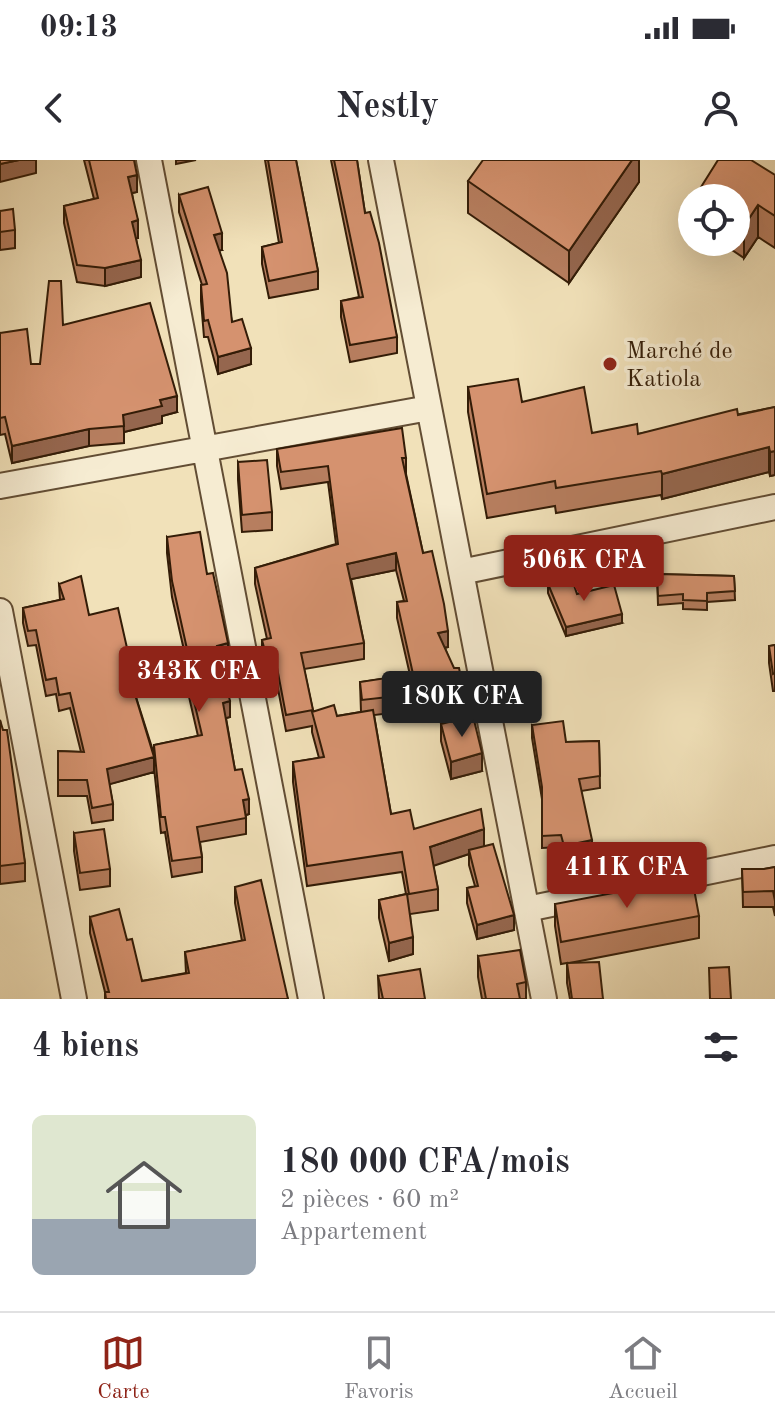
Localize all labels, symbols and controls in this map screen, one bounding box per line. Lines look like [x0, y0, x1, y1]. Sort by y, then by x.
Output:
text: 09:13 [40, 13, 118, 43]
icon: back [32, 86, 76, 130]
icon: person [699, 86, 743, 130]
text: Nestly [336, 90, 439, 126]
map controls [678, 184, 750, 256]
button: locate [678, 184, 750, 256]
place label: Marché de Katiola [626, 340, 733, 392]
marker: Marché de Katiola [601, 355, 619, 373]
pin: 506K CFA [501, 535, 667, 603]
text: 506K CFA [522, 548, 646, 574]
pin: 343K CFA [116, 646, 282, 714]
text: 343K CFA [137, 659, 261, 685]
pin: 180K CFA [379, 671, 545, 739]
text: 180K CFA [400, 684, 524, 710]
pin: 411K CFA [544, 842, 710, 910]
text: 411K CFA [565, 855, 689, 881]
icon: filters [699, 1025, 743, 1069]
text: 4 biens [32, 1030, 139, 1064]
text: 180 000 CFA/mois [280, 1146, 570, 1180]
icon: home [96, 1147, 192, 1243]
text: 2 pièces · 60 m² [280, 1187, 459, 1213]
text: Appartement [280, 1219, 427, 1245]
tab: Carte [97, 1331, 150, 1406]
tab: Favoris [344, 1331, 414, 1406]
tab: Accueil [608, 1331, 678, 1406]

